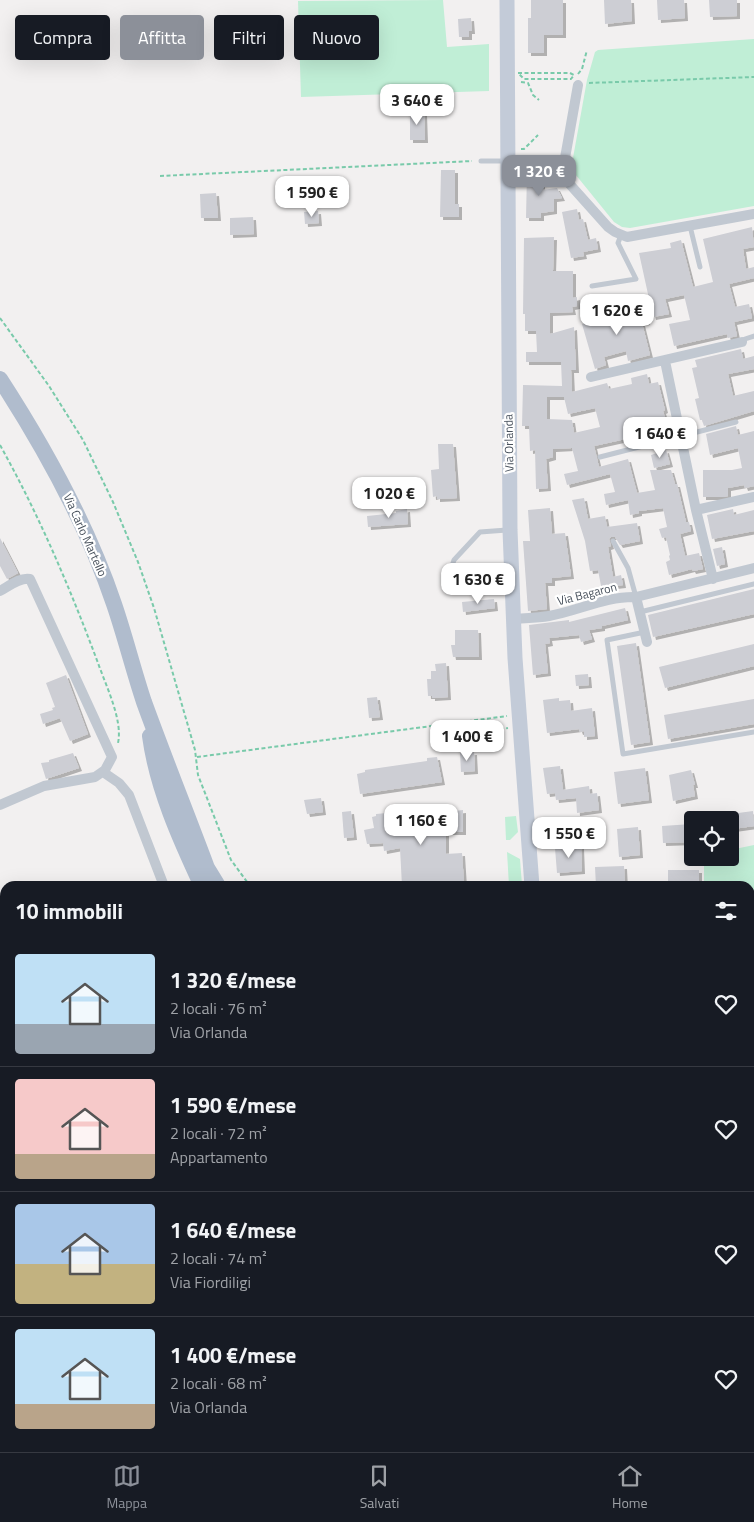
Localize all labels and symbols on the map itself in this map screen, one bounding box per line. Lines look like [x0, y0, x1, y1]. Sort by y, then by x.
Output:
pin: 3 640 € [371, 84, 463, 126]
pin: 1 320 € [493, 154, 585, 197]
pin: 1 590 € [266, 176, 358, 218]
pin: 1 620 € [571, 294, 663, 336]
street label: Via Orlanda [498, 414, 519, 472]
pin: 1 640 € [614, 416, 706, 459]
pin: 1 020 € [343, 476, 435, 519]
street label: Via Carlo Martello [59, 490, 112, 579]
pin: 1 630 € [432, 562, 524, 605]
street label: Via Bagaron [555, 577, 619, 610]
pin: 1 400 € [421, 720, 513, 762]
pin: 1 160 € [375, 804, 467, 846]
pin: 1 550 € [523, 816, 615, 859]

